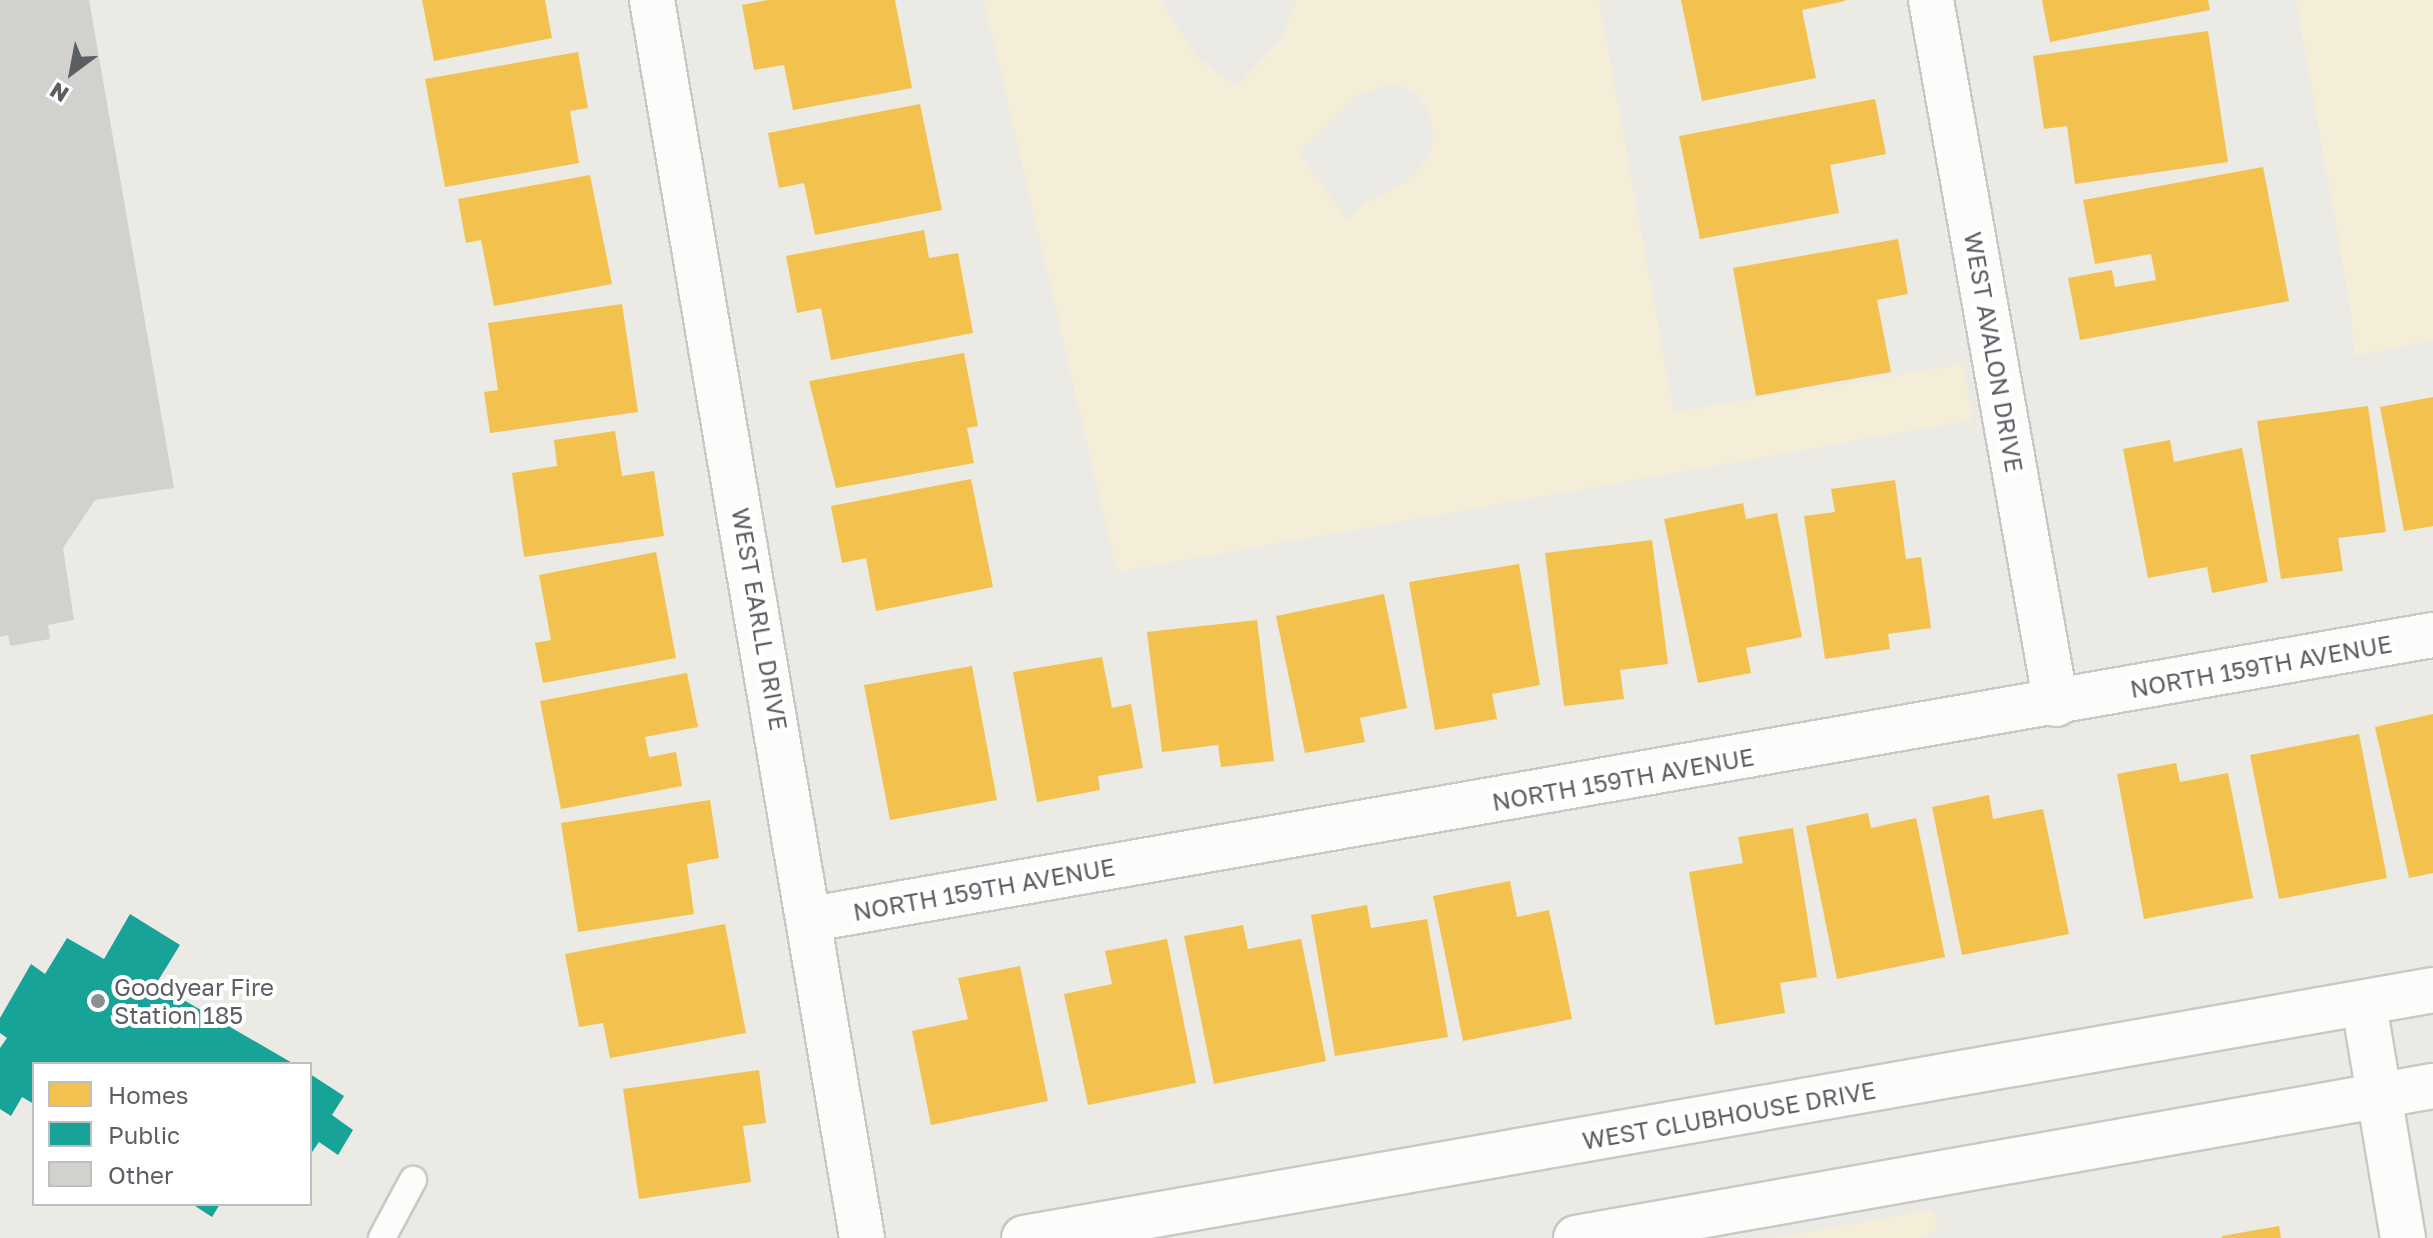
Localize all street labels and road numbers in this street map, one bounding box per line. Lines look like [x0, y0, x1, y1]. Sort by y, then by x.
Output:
street label: WEST AVALON DRIVE [1959, 230, 2029, 474]
street label: WEST EARLL DRIVE [726, 505, 794, 733]
street label: NORTH 159TH AVENUE [2128, 629, 2394, 703]
street label: NORTH 159TH AVENUE [1490, 742, 1756, 816]
street label: NORTH 159TH AVENUE [851, 852, 1117, 926]
street label: WEST CLUBHOUSE DRIVE [1580, 1075, 1878, 1155]

